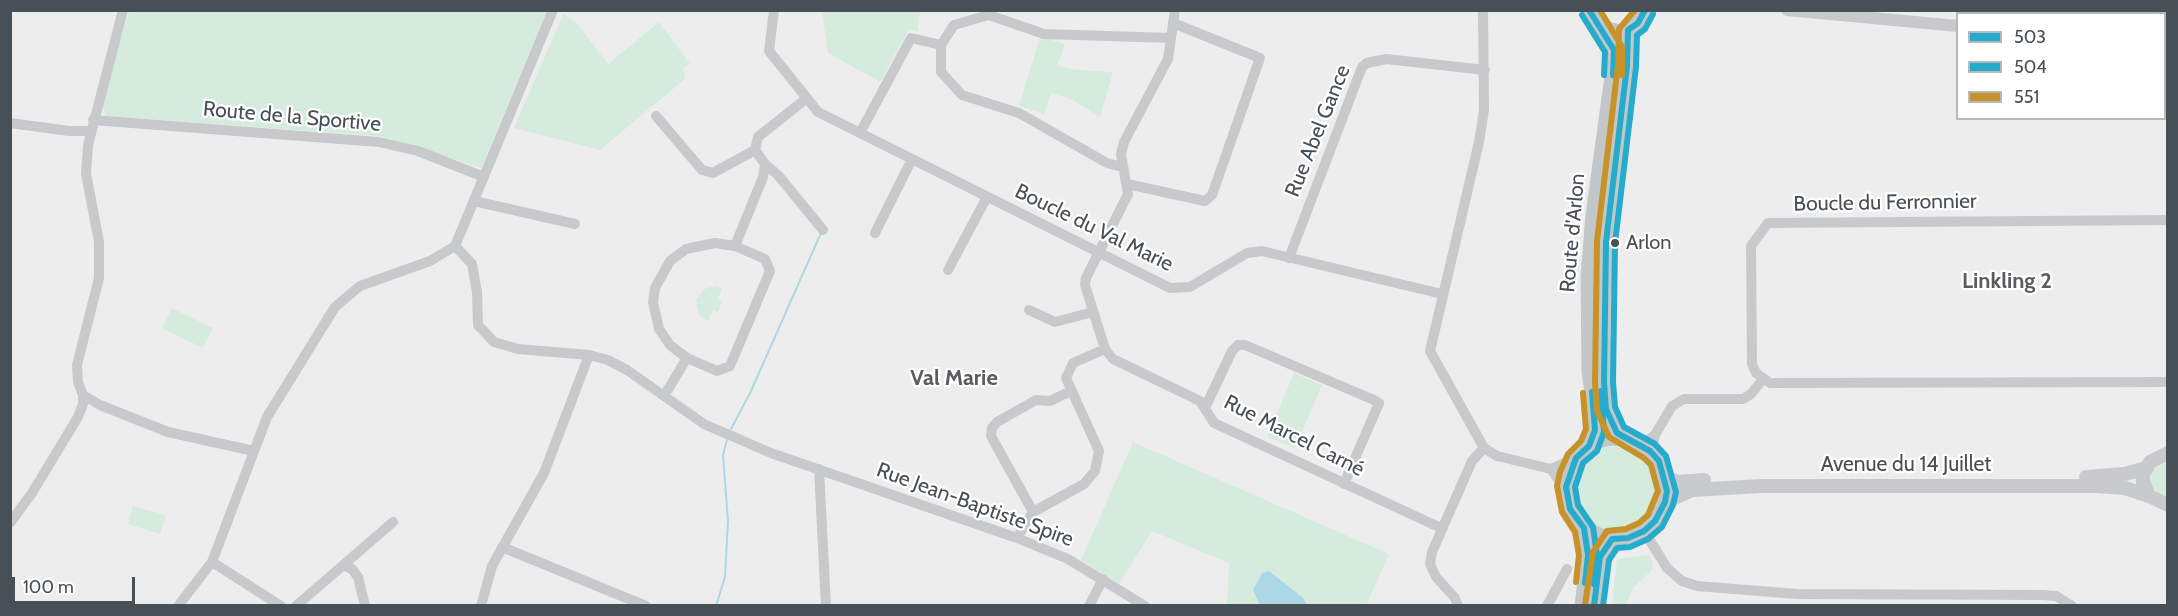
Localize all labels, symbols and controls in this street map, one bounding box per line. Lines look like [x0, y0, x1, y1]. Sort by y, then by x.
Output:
legend [1956, 12, 2166, 120]
text: 503 [2014, 26, 2046, 48]
text: 504 [2014, 56, 2047, 78]
street label: Rue Abel Gance [1280, 61, 1356, 201]
text: 551 [2014, 86, 2039, 108]
street label: Route de la Sportive [202, 97, 382, 137]
street label: Route d'Arlon [1555, 172, 1591, 294]
street label: Boucle du Val Marie [1011, 179, 1177, 277]
street label: Boucle du Ferronnier [1793, 189, 1977, 217]
place label: Arlon [1626, 231, 1671, 255]
marker: Arlon [1609, 237, 1621, 249]
district label: Linkling 2 [1962, 269, 2052, 295]
district label: Val Marie [910, 366, 998, 392]
street label: Rue Marcel Carné [1220, 390, 1368, 482]
street label: Avenue du 14 Juillet [1821, 452, 1991, 478]
street label: Rue Jean-Baptiste Spire [873, 458, 1077, 552]
scale bar [15, 565, 138, 603]
text: 100 m [23, 576, 74, 598]

